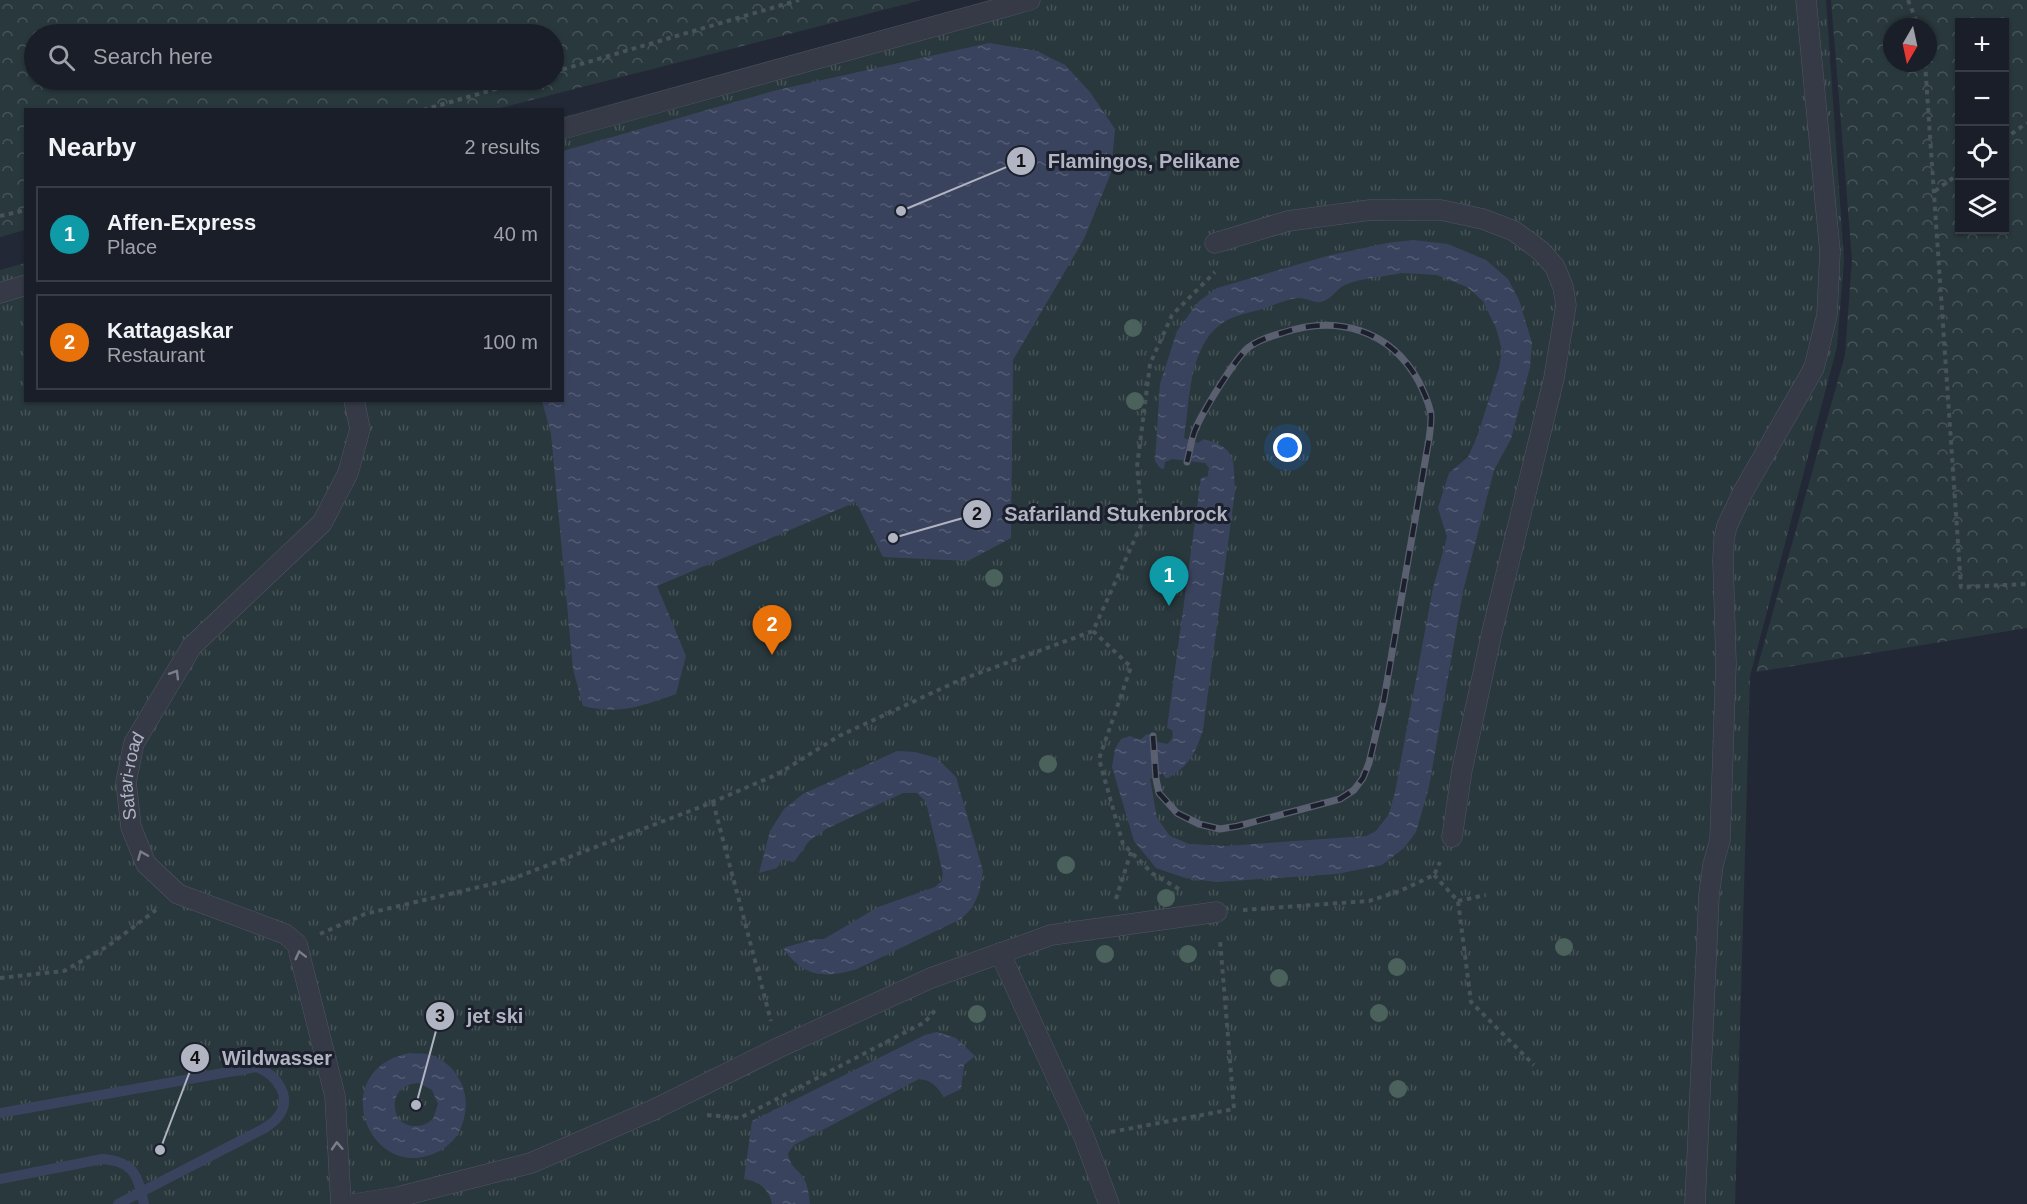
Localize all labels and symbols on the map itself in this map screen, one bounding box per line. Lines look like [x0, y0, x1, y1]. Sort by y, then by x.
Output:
north arrow [1883, 18, 1937, 72]
callout: Flamingos, Pelikane [1006, 142, 1252, 180]
text: Flamingos, Pelikane [1048, 150, 1240, 172]
text: 1 [1016, 151, 1026, 171]
your location [1273, 433, 1302, 462]
callout: Safariland Stukenbrock [962, 495, 1240, 533]
text: Safariland Stukenbrock [1004, 503, 1229, 525]
text: 2 [972, 504, 982, 524]
pin: 1 [1150, 556, 1188, 606]
pin: 2 [752, 606, 792, 655]
one-way arrow [168, 670, 179, 680]
street label: Safari-road [116, 728, 148, 821]
one-way arrow [137, 850, 149, 861]
one-way arrow [294, 950, 307, 960]
callout: jet ski [425, 997, 536, 1035]
text: jet ski [466, 1005, 523, 1027]
text: 3 [435, 1006, 445, 1026]
callout: Wildwasser [180, 1039, 344, 1077]
text: Wildwasser [222, 1047, 332, 1069]
text: 4 [190, 1048, 200, 1068]
one-way arrow [331, 1141, 344, 1150]

